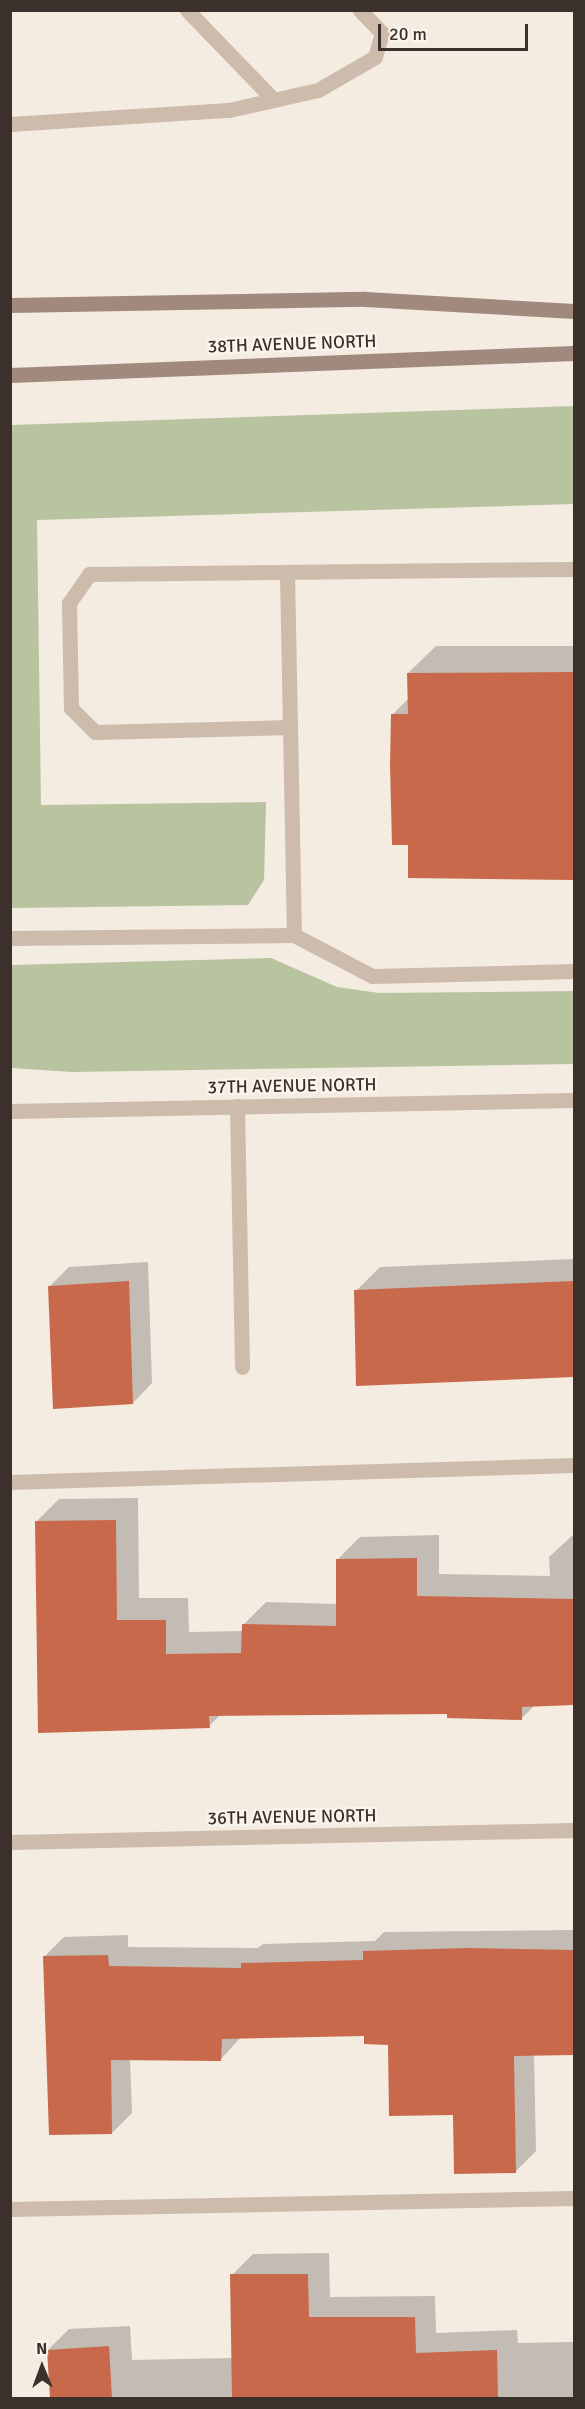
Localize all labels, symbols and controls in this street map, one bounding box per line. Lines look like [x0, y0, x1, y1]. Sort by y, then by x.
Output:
scale bar [381, 12, 531, 50]
text: 20 m [389, 23, 427, 45]
street label: 38TH AVENUE NORTH [207, 330, 377, 358]
street label: 37TH AVENUE NORTH [207, 1074, 377, 1098]
street label: 36TH AVENUE NORTH [207, 1805, 377, 1829]
north arrow [12, 2337, 72, 2397]
text: N [36, 2339, 47, 2359]

